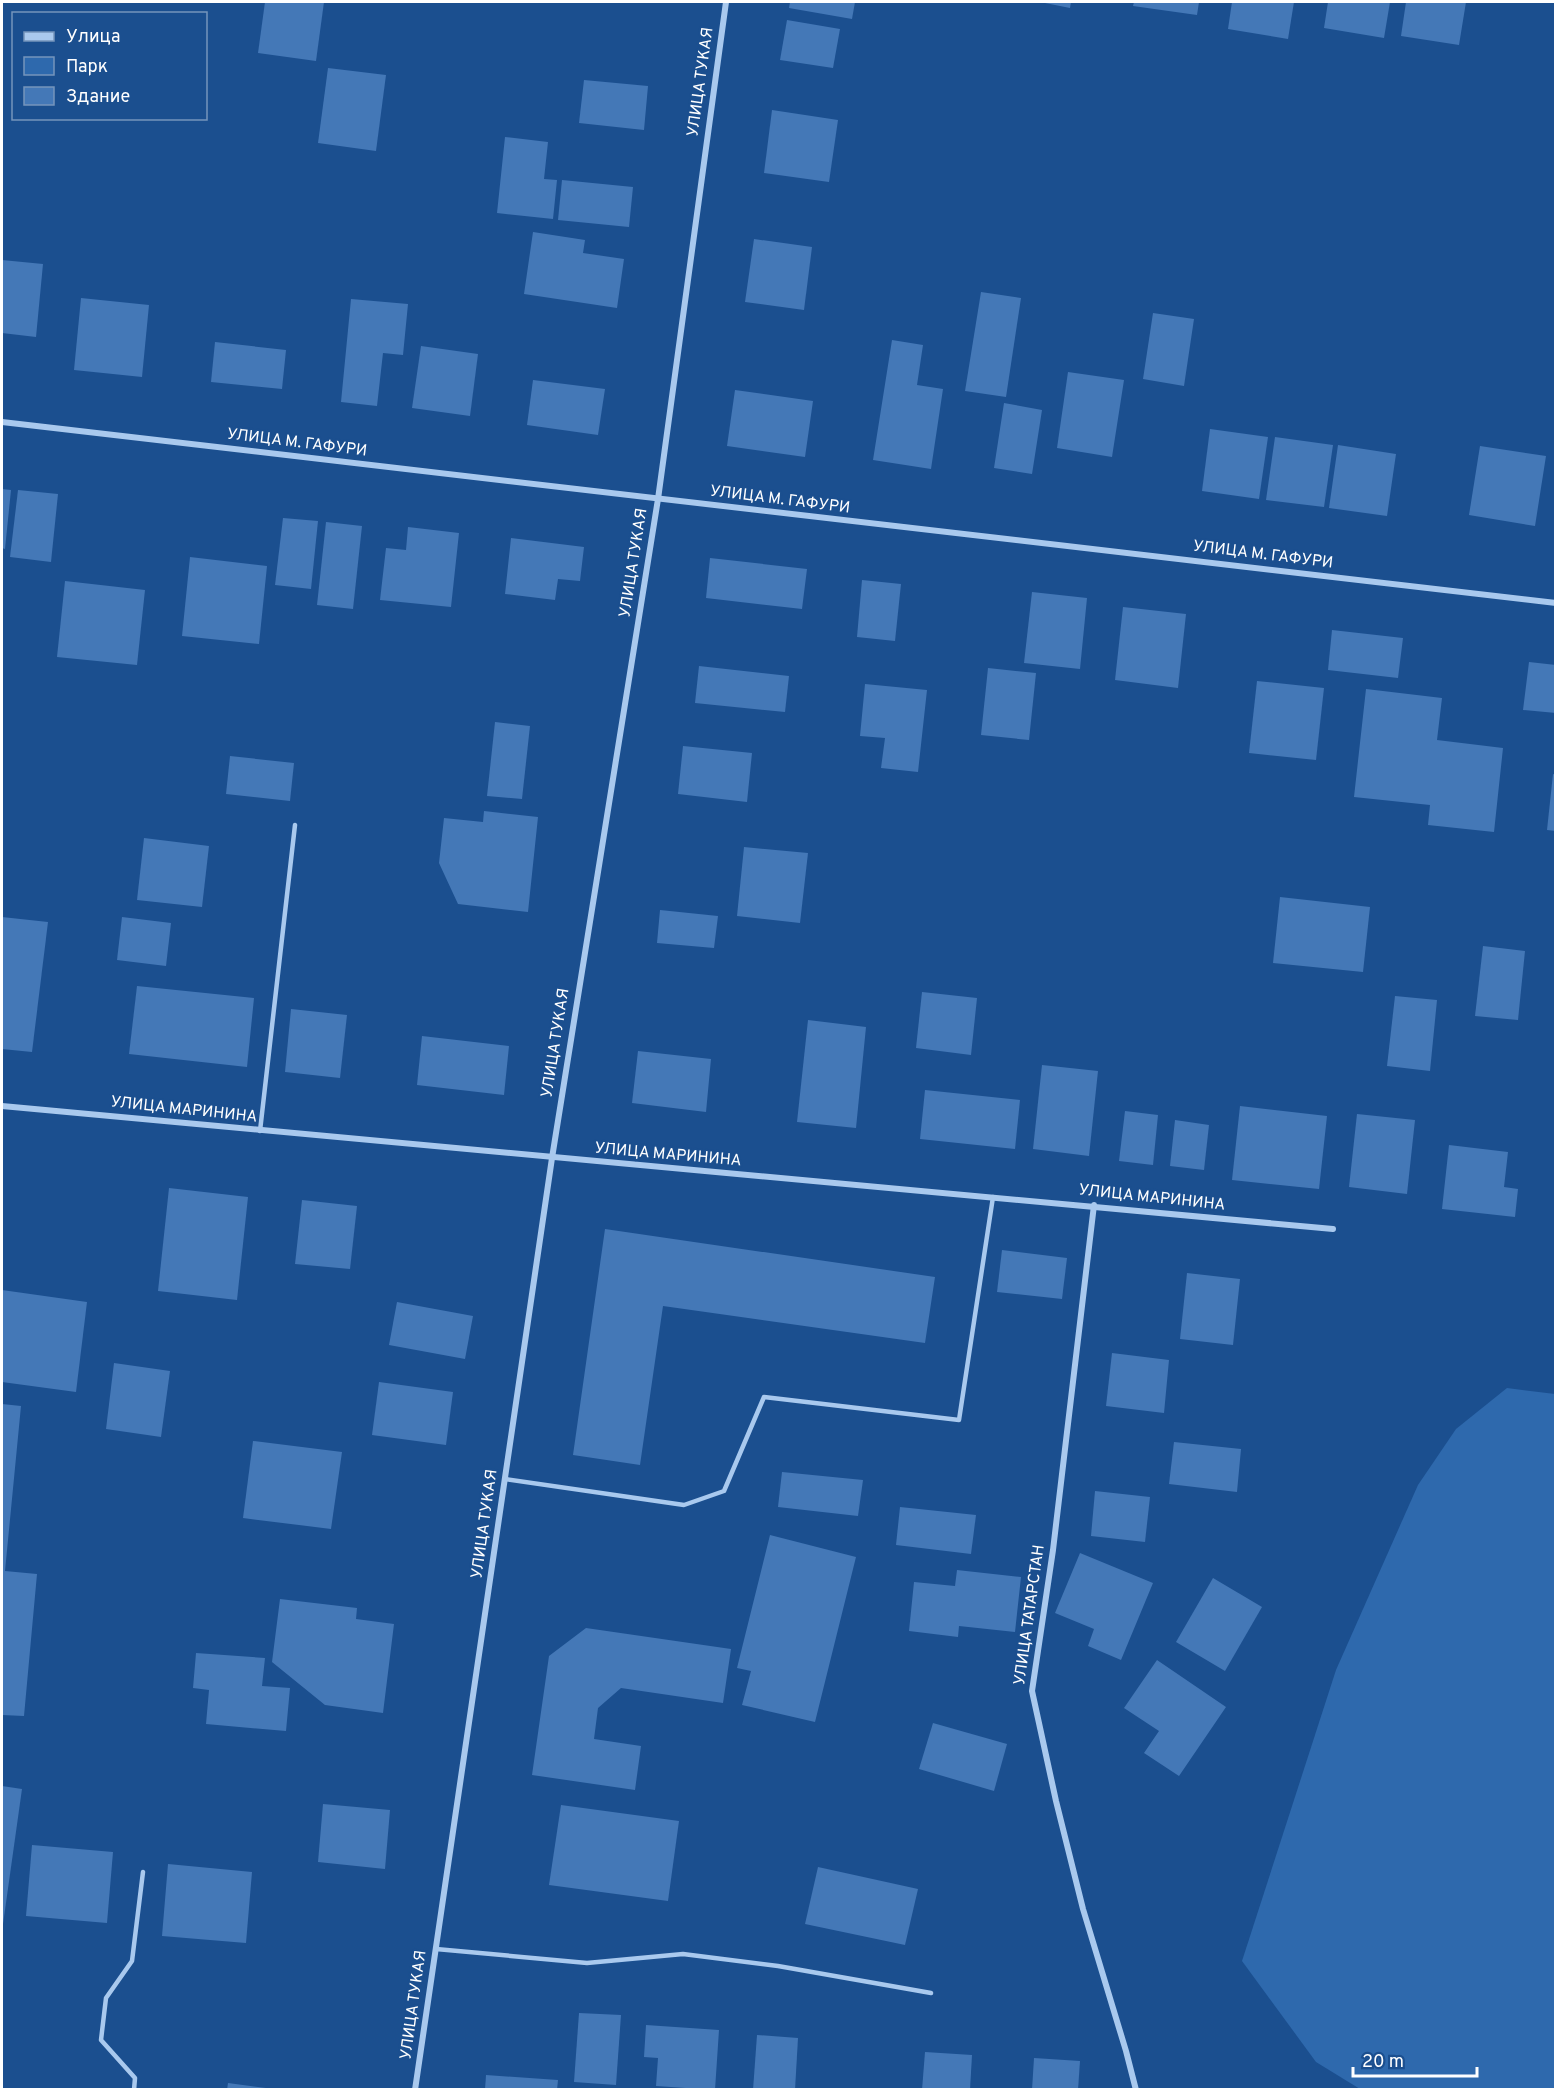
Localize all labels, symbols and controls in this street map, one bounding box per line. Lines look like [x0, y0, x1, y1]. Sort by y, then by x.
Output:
legend [12, 12, 207, 120]
text: Улица [66, 26, 120, 49]
street label: УЛИЦА ТУКАЯ [683, 26, 719, 138]
text: Парк [66, 56, 108, 79]
text: Здание [66, 86, 130, 109]
street label: УЛИЦА М. ГАФУРИ [226, 424, 368, 462]
street label: УЛИЦА М. ГАФУРИ [709, 481, 851, 519]
street label: УЛИЦА ТУКАЯ [615, 507, 653, 619]
street label: УЛИЦА М. ГАФУРИ [1192, 536, 1334, 574]
street label: УЛИЦА ТУКАЯ [537, 987, 575, 1099]
street label: УЛИЦА МАРИНИНА [110, 1092, 259, 1128]
street label: УЛИЦА МАРИНИНА [594, 1139, 742, 1171]
street label: УЛИЦА МАРИНИНА [1078, 1180, 1227, 1216]
street label: УЛИЦА ТУКАЯ [467, 1468, 503, 1580]
street label: УЛИЦА ТАТАРСТАН [1010, 1543, 1050, 1687]
street label: УЛИЦА ТУКАЯ [396, 1949, 432, 2061]
scale bar [1353, 2040, 1478, 2078]
text: 20 m [1362, 2051, 1404, 2074]

